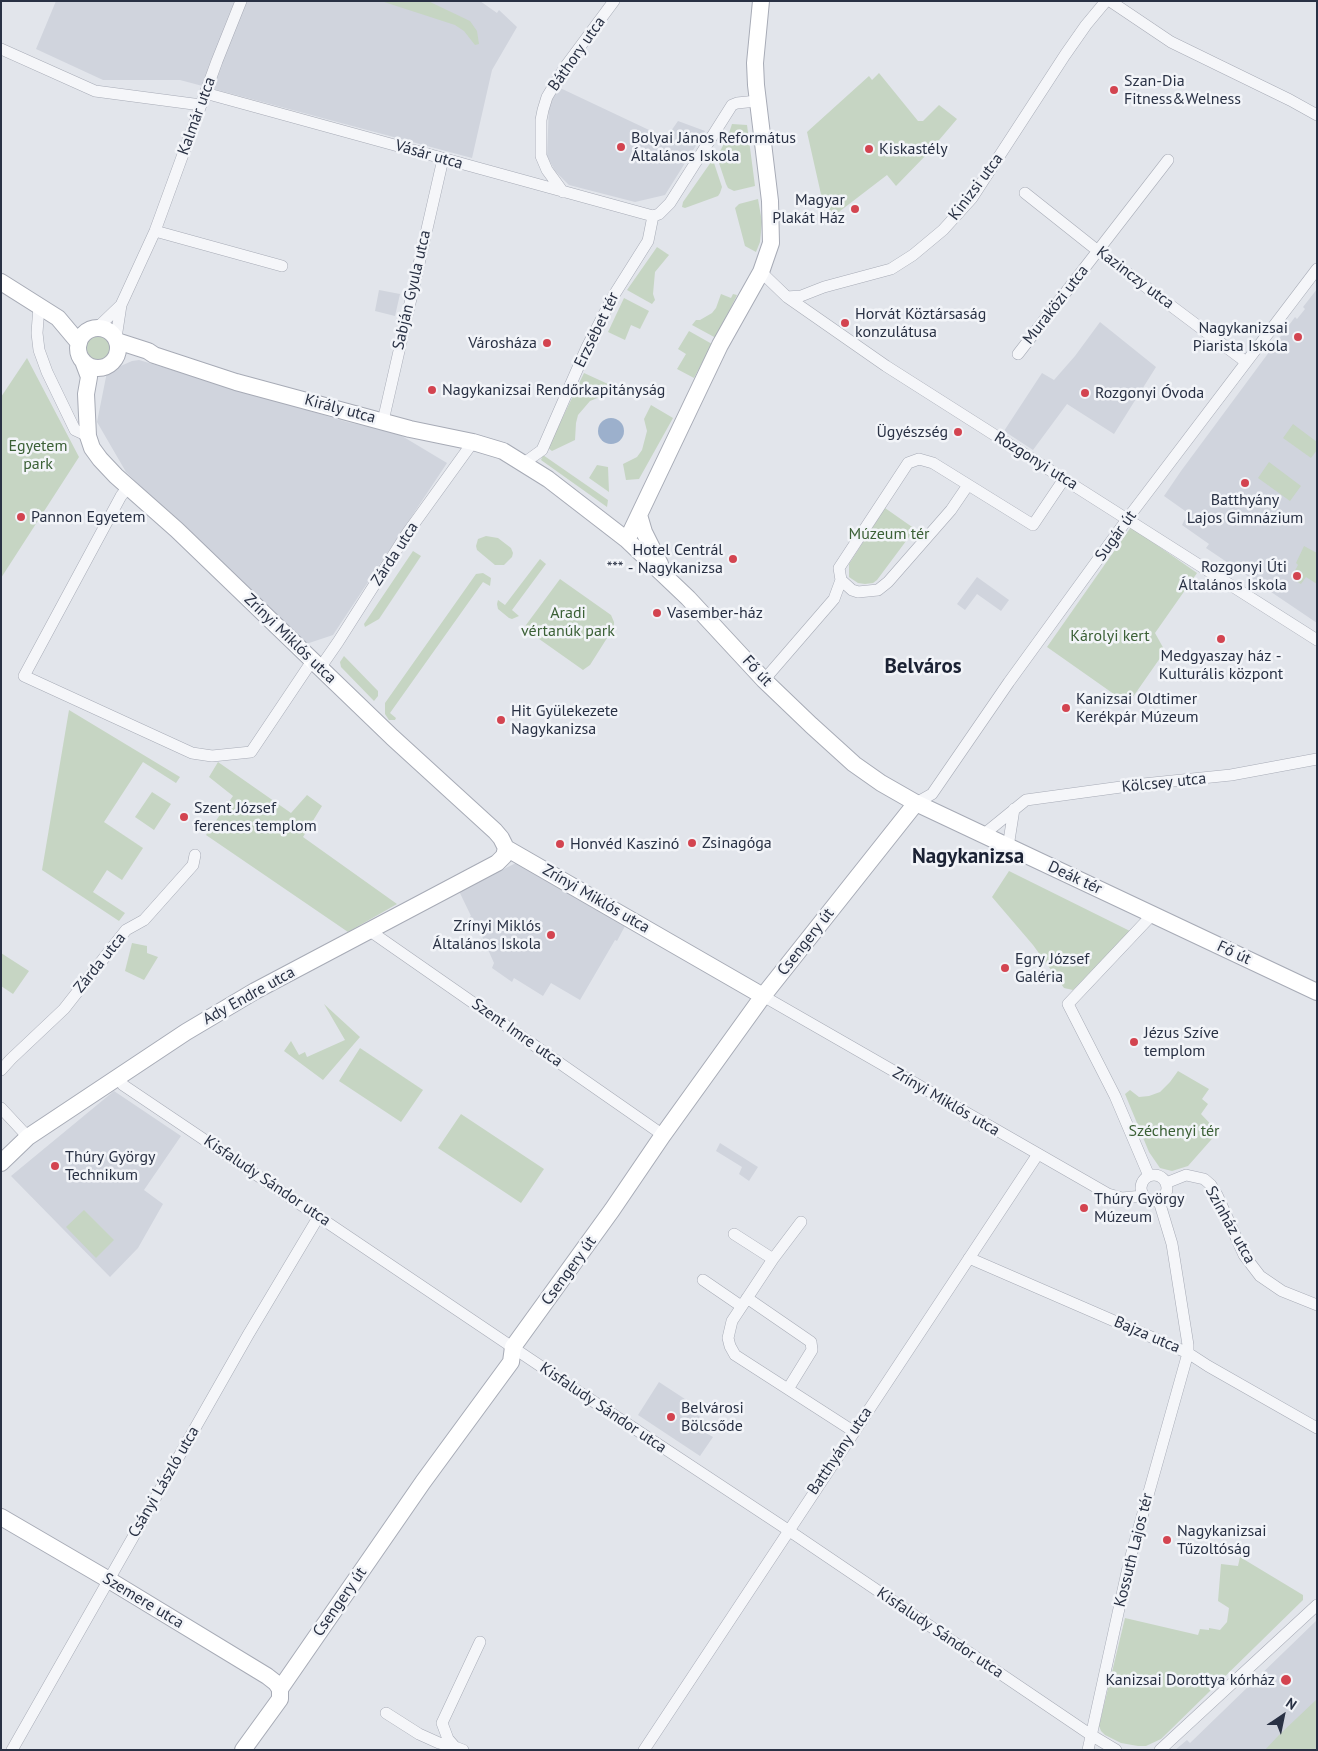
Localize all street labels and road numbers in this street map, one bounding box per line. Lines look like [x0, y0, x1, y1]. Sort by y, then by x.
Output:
street label: Báthory utca [544, 13, 610, 95]
street label: Kalmár utca [174, 74, 220, 158]
street label: Vásár utca [393, 136, 465, 174]
street label: Kinizsi utca [945, 150, 1007, 224]
street label: Sabján Gyula utca [389, 228, 435, 352]
street label: Kazinczy utca [1092, 243, 1178, 313]
street label: Muraközi utca [1019, 262, 1093, 348]
street label: Erzsébet tér [571, 289, 623, 371]
street label: Király utca [302, 390, 378, 428]
street label: Rozgonyi utca [991, 428, 1081, 494]
street label: Sugár út [1091, 507, 1141, 565]
street label: Zárda utca [367, 519, 423, 589]
street label: Zrínyi Miklós utca [240, 590, 340, 688]
street label: Fő út [738, 652, 776, 690]
street label: Kölcsey utca [1121, 769, 1207, 797]
street label: Deák tér [1045, 857, 1105, 899]
street label: Zrínyi Miklós utca [539, 860, 653, 938]
street label: Csengery út [774, 904, 838, 980]
street label: Zárda utca [70, 929, 130, 997]
street label: Fő út [1214, 937, 1254, 969]
street label: Ady Endre utca [200, 963, 298, 1029]
street label: Szent Imre utca [468, 995, 566, 1071]
street label: Zrínyi Miklós utca [889, 1063, 1003, 1141]
street label: Kisfaludy Sándor utca [200, 1132, 334, 1230]
street label: Színház utca [1201, 1183, 1259, 1267]
street label: Csengery út [538, 1233, 600, 1309]
street label: Bajza utca [1111, 1313, 1183, 1357]
street label: Kisfaludy Sándor utca [536, 1359, 670, 1457]
street label: Batthyány utca [804, 1403, 876, 1499]
street label: Csányi László utca [124, 1423, 204, 1541]
street label: Kossuth Lajos tér [1111, 1491, 1157, 1609]
street label: Csengery út [309, 1564, 371, 1640]
street label: Szemere utca [99, 1569, 187, 1633]
street label: Kisfaludy Sándor utca [873, 1584, 1007, 1682]

